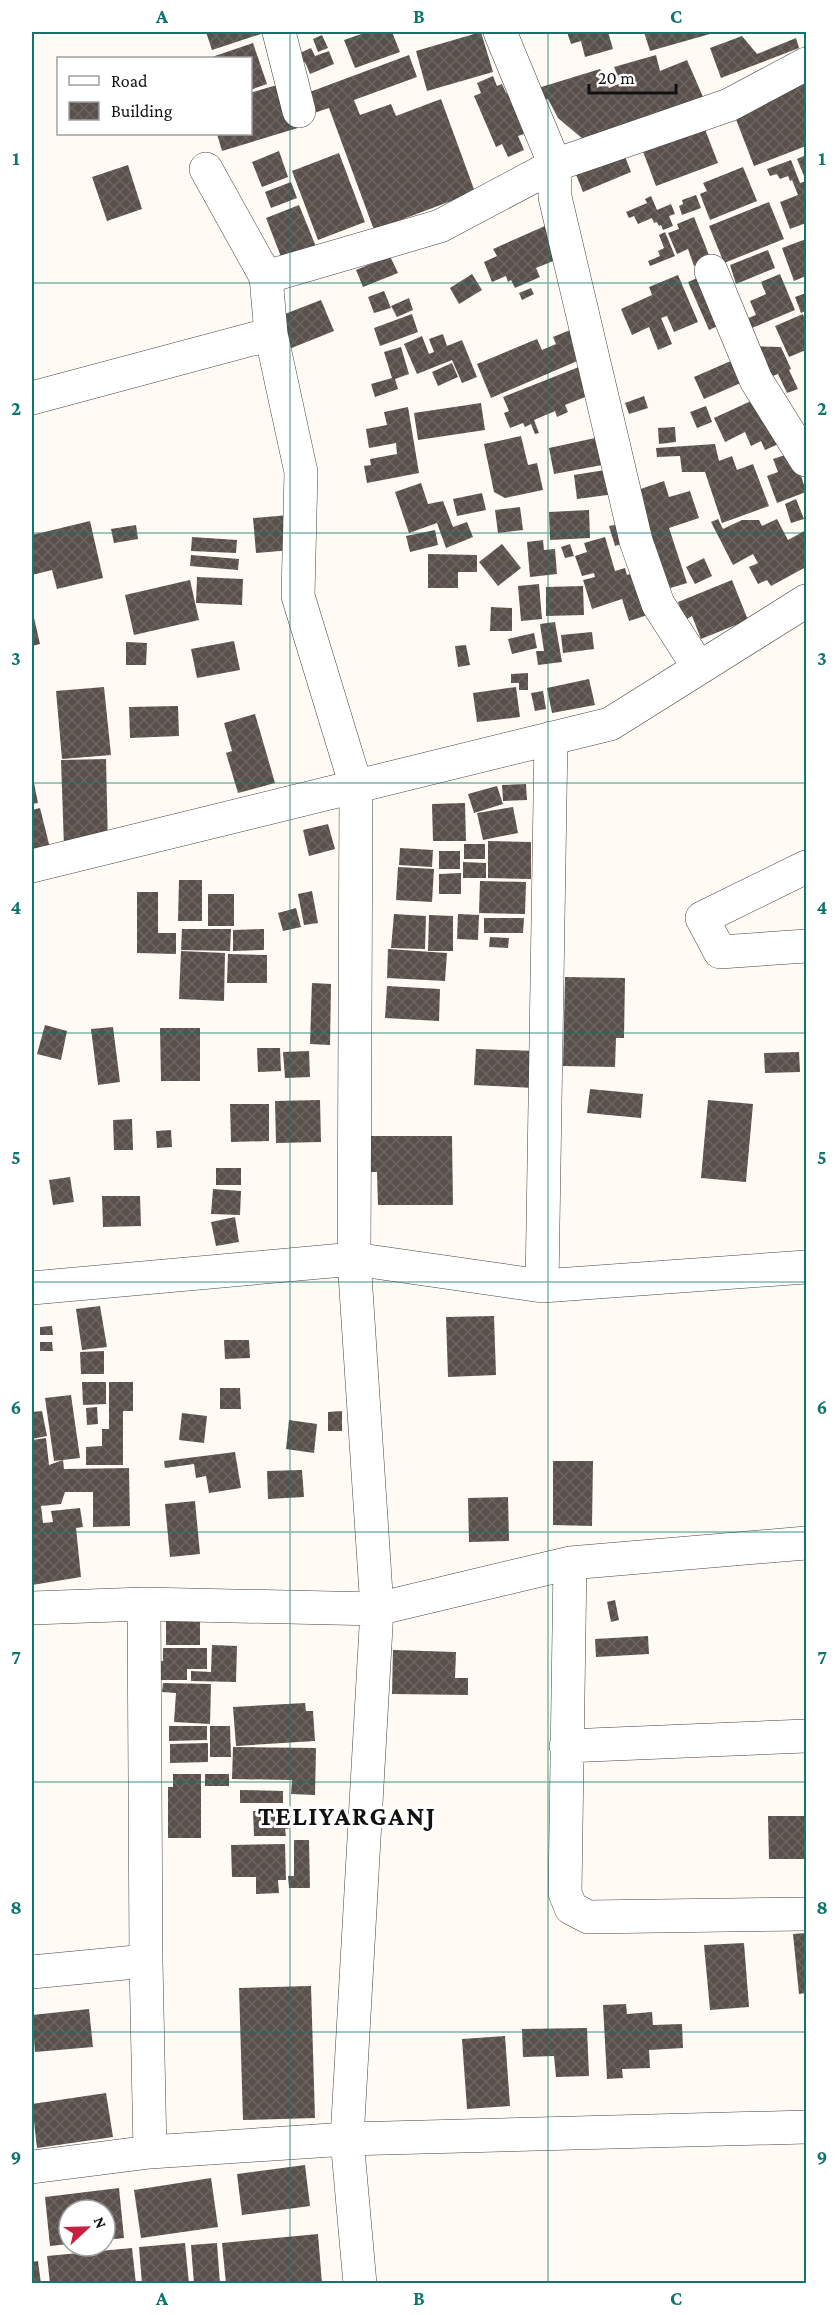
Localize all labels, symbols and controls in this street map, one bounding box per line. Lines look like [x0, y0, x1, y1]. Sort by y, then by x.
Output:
text: A [155, 5, 169, 27]
text: B [413, 5, 425, 27]
text: C [670, 5, 682, 27]
legend [57, 57, 252, 135]
scale bar [589, 57, 676, 95]
text: 20 m [598, 68, 635, 88]
text: Road [111, 71, 148, 91]
text: Building [111, 101, 173, 121]
text: 1 [12, 147, 20, 169]
text: 1 [818, 147, 826, 169]
text: 2 [11, 397, 21, 419]
text: 2 [817, 397, 827, 419]
text: 3 [11, 647, 21, 669]
text: 3 [817, 647, 827, 669]
text: 4 [11, 896, 22, 918]
text: 4 [817, 896, 828, 918]
text: 5 [11, 1146, 21, 1168]
text: 5 [817, 1146, 827, 1168]
text: 6 [11, 1396, 21, 1418]
text: 6 [817, 1396, 827, 1418]
text: 7 [11, 1646, 21, 1668]
text: 7 [817, 1646, 827, 1668]
district label: TELIYARGANJ [258, 1801, 436, 1831]
text: 8 [10, 1896, 22, 1918]
text: 8 [816, 1896, 828, 1918]
text: 9 [11, 2146, 21, 2168]
text: 9 [817, 2146, 827, 2168]
north arrow [57, 2198, 117, 2258]
text: N [91, 2214, 110, 2231]
text: A [155, 2287, 169, 2309]
text: B [413, 2287, 425, 2309]
text: C [670, 2287, 682, 2309]

